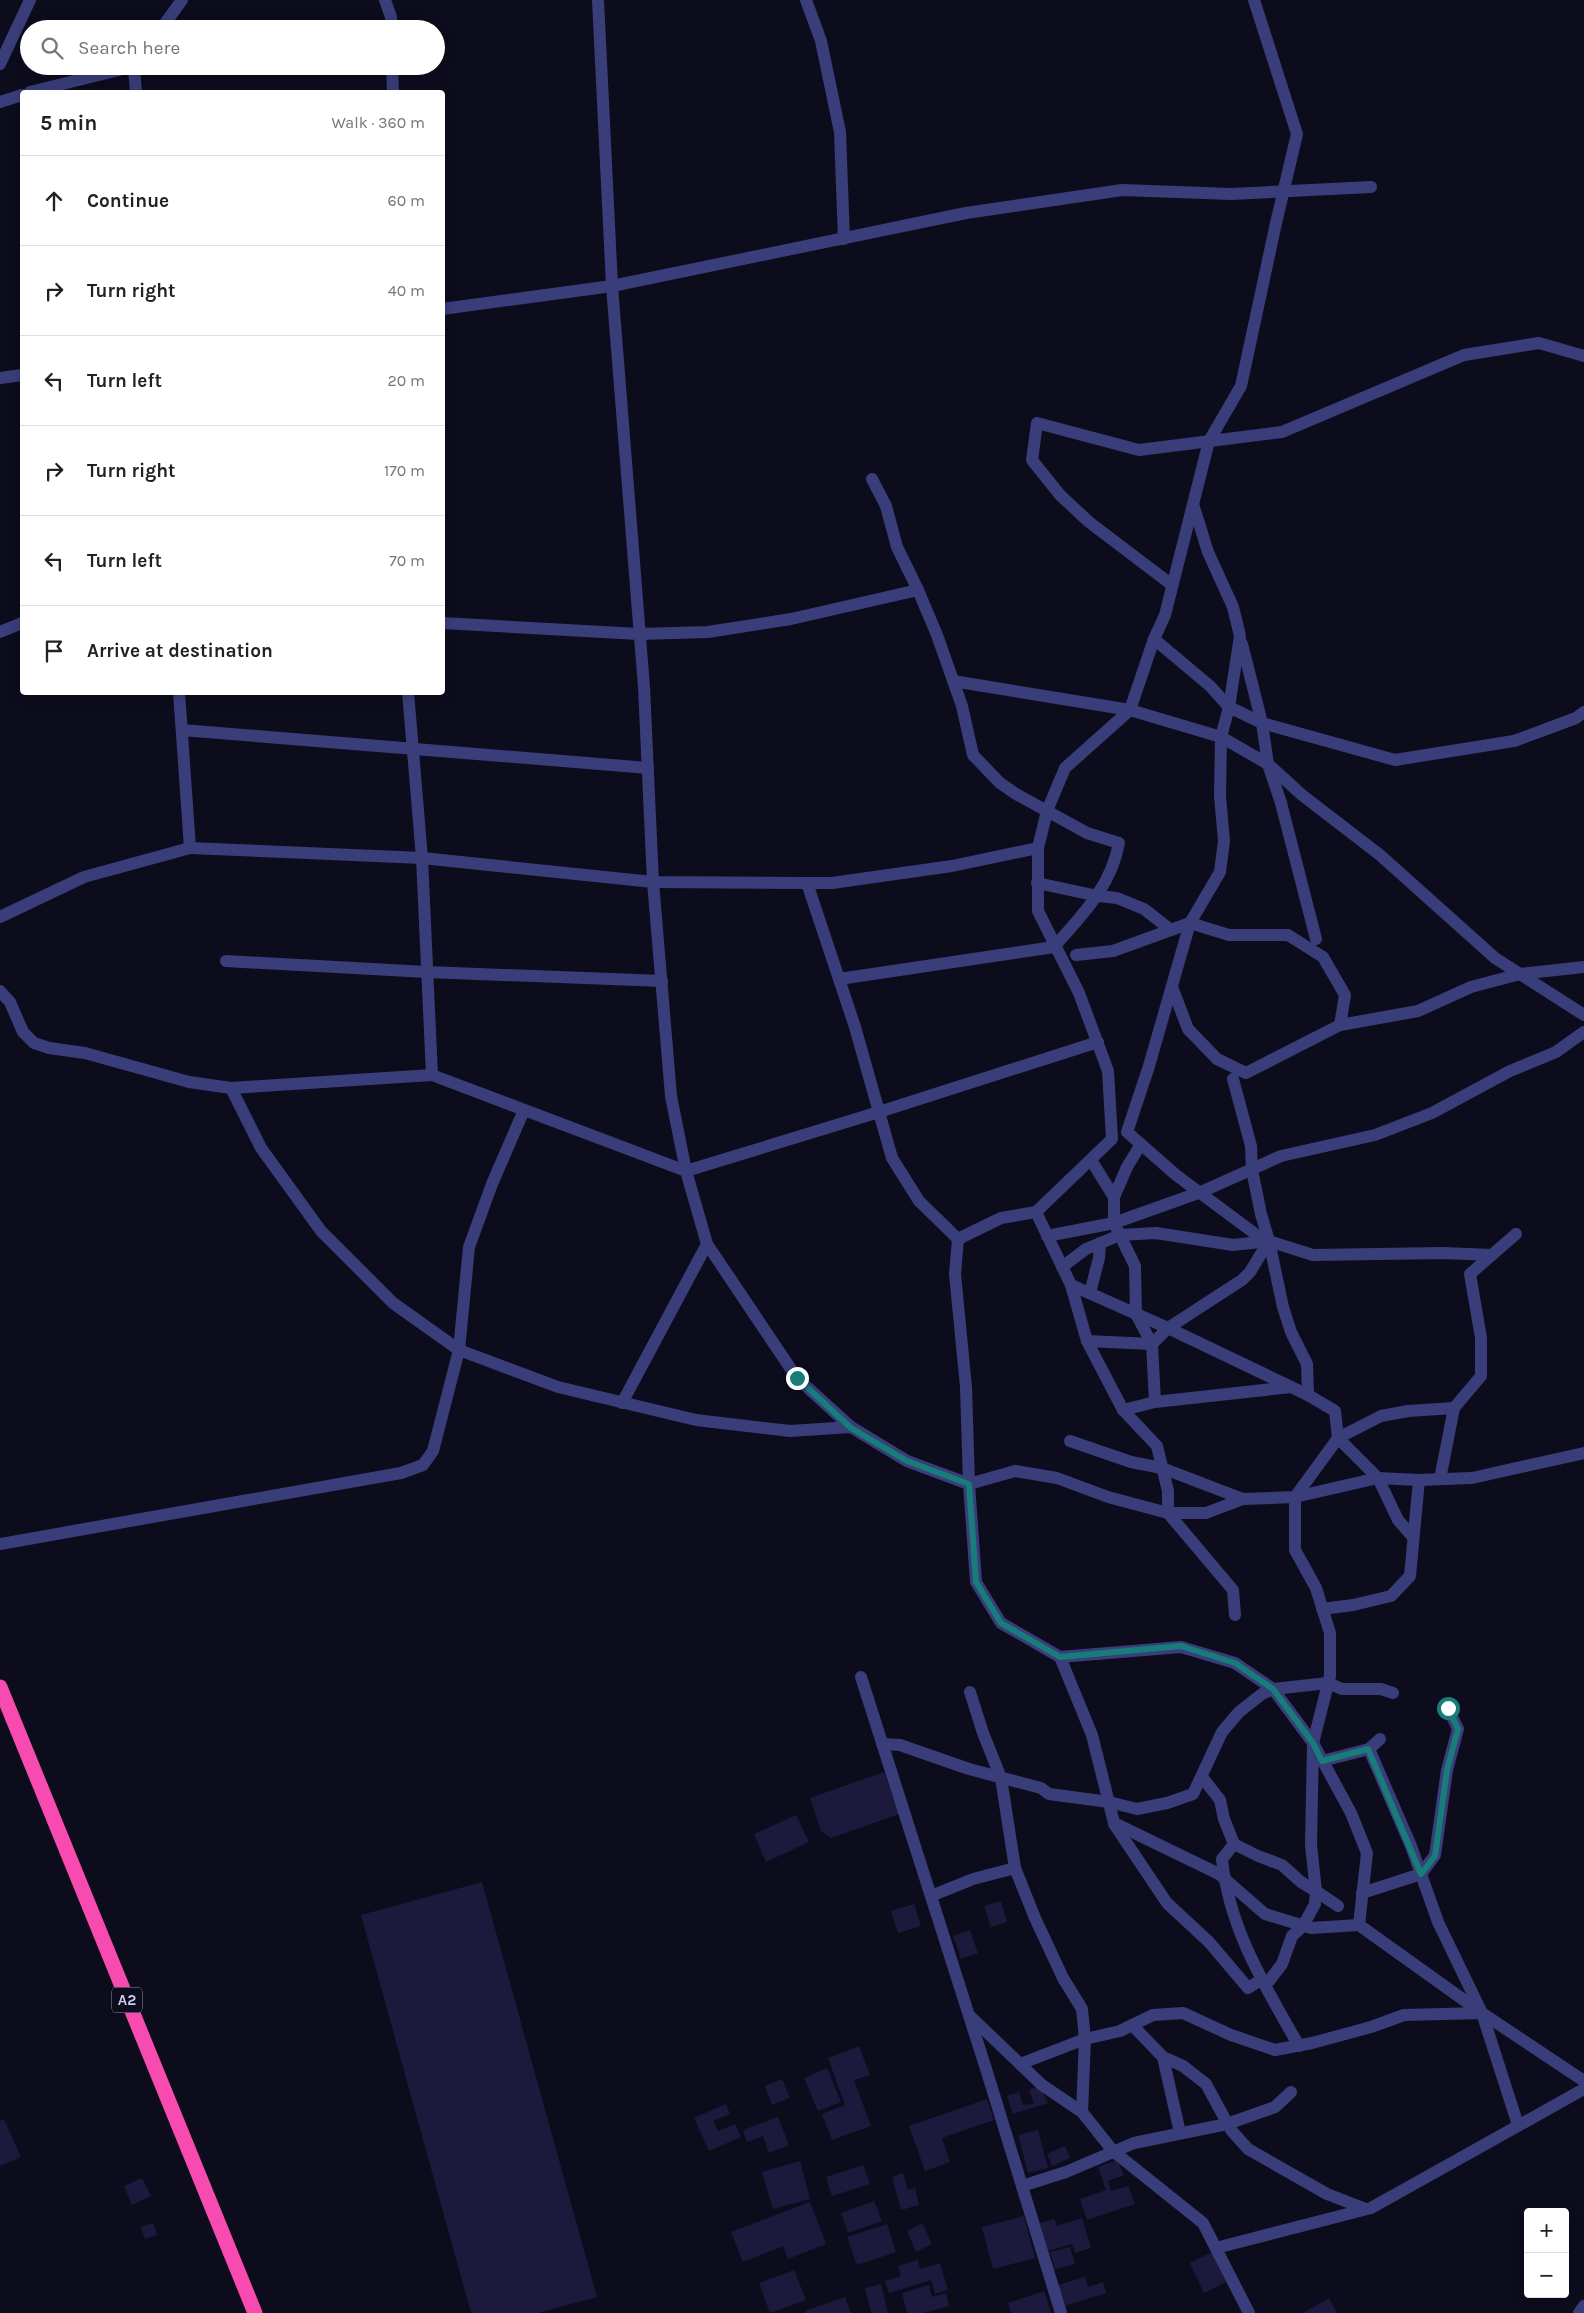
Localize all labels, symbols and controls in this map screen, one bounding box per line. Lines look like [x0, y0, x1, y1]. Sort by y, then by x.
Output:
search box [20, 20, 445, 75]
icon: search [38, 34, 66, 62]
text: Search here [78, 37, 180, 59]
text: 5 min [40, 111, 97, 135]
text: Walk · 360 m [332, 113, 425, 132]
icon: ahead [40, 187, 68, 215]
text: Continue [87, 190, 169, 212]
text: 60 m [388, 191, 425, 210]
icon: right [40, 277, 68, 305]
text: Turn right [87, 280, 176, 302]
text: 40 m [388, 281, 425, 300]
icon: left [40, 367, 68, 395]
text: Turn left [87, 370, 162, 392]
text: 20 m [387, 371, 425, 390]
icon: right [40, 457, 68, 485]
text: Turn right [87, 460, 176, 482]
text: 170 m [384, 461, 425, 480]
icon: left [40, 547, 68, 575]
text: Turn left [87, 550, 162, 572]
text: 70 m [389, 551, 425, 570]
icon: arrive [40, 637, 68, 665]
text: Arrive at destination [87, 640, 273, 662]
route end [786, 1367, 809, 1390]
route start [1437, 1697, 1460, 1720]
road number: A2 [112, 1988, 142, 2012]
map controls [1524, 2208, 1569, 2298]
button: + [1524, 2208, 1569, 2253]
button: − [1524, 2253, 1569, 2298]

